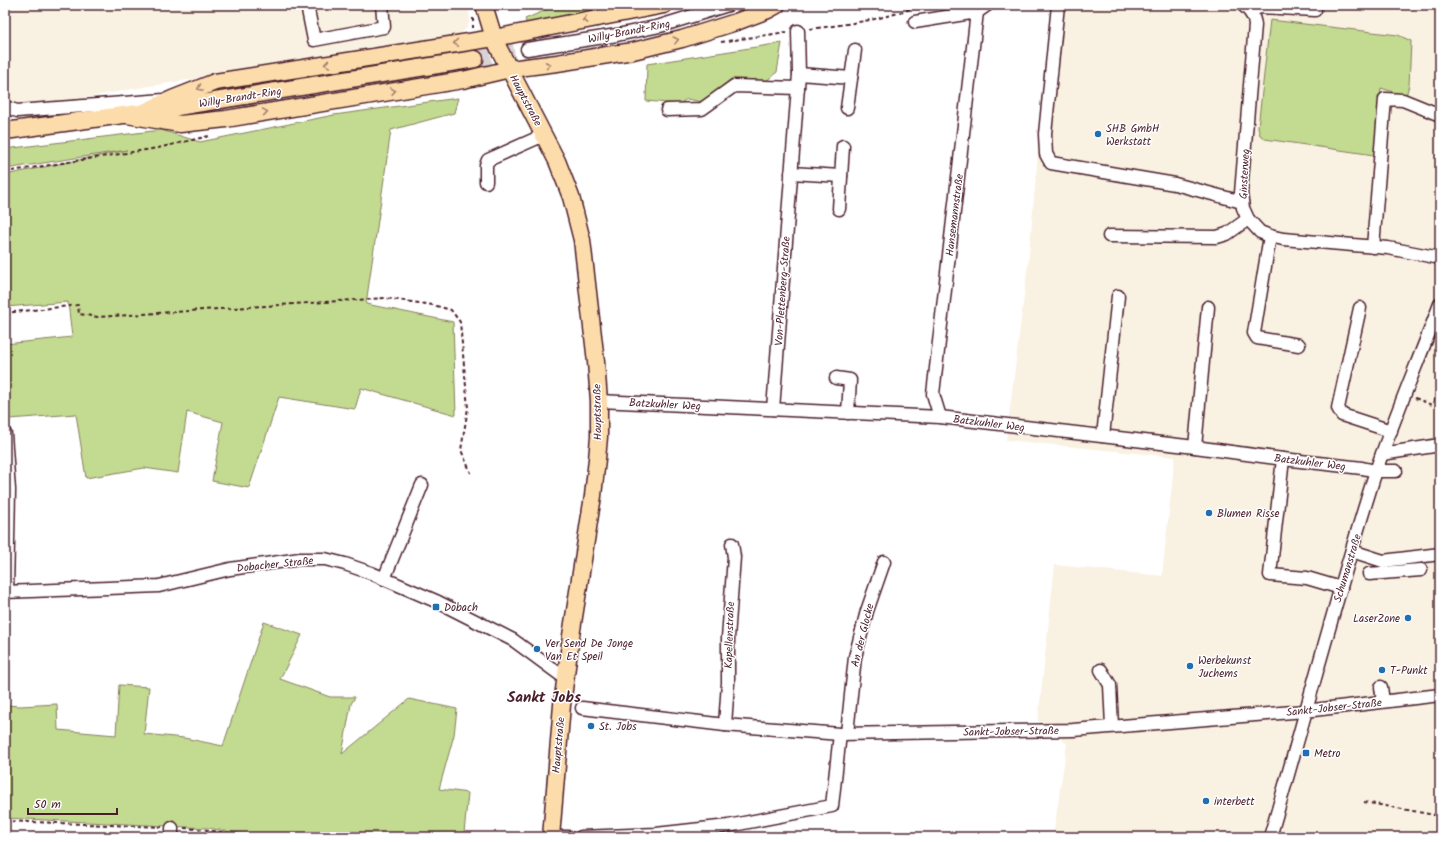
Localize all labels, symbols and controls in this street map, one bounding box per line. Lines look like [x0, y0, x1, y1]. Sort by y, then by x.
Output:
one-way arrow [582, 15, 588, 24]
street label: Willy-Brandt-Ring [587, 15, 672, 49]
one-way arrow [673, 37, 679, 45]
one-way arrow [453, 39, 459, 48]
one-way arrow [324, 59, 330, 67]
one-way arrow [545, 60, 551, 69]
street label: Hauptstraße [504, 71, 546, 130]
one-way arrow [196, 83, 203, 91]
street label: Willy-Brandt-Ring [198, 83, 283, 113]
one-way arrow [390, 88, 396, 96]
one-way arrow [262, 109, 268, 117]
place label: SHB GmbH Werkstatt [1106, 120, 1159, 151]
marker: SHB GmbH Werkstatt [1093, 129, 1103, 139]
street label: Ginsterweg [1235, 148, 1255, 200]
street label: Hansemannstraße [941, 173, 969, 257]
street label: Von-Plettenberg-Straße [770, 236, 796, 346]
street label: Hauptstraße [589, 384, 607, 440]
street label: Batzkuhler Weg [628, 394, 701, 416]
street label: Batzkuhler Weg [952, 411, 1026, 437]
street label: Batzkuhler Weg [1273, 450, 1347, 476]
place label: Blumen Risse [1217, 505, 1279, 523]
marker: Blumen Risse [1204, 508, 1214, 518]
street label: Schumanstraße [1329, 532, 1367, 605]
street label: Dobacher Straße [236, 552, 314, 578]
place label: Dobach [444, 599, 478, 617]
street label: Kapellenstraße [720, 601, 740, 669]
marker: Dobach [431, 602, 441, 612]
street label: An der Glocke [846, 602, 880, 669]
place label: LaserZone [1353, 610, 1400, 628]
marker: LaserZone [1403, 613, 1413, 623]
place label: Ver Send De Jonge Van Et Speil [545, 635, 633, 666]
marker: Ver Send De Jonge Van Et Speil [532, 644, 542, 654]
place label: Werbekunst Juchems [1198, 652, 1252, 683]
marker: Werbekunst Juchems [1185, 661, 1195, 671]
place label: T-Punkt [1390, 662, 1428, 680]
marker: T-Punkt [1377, 665, 1387, 675]
district label: Sankt Jobs [507, 686, 581, 710]
street label: Sankt-Jobser-Straße [1286, 694, 1383, 722]
street label: Hauptstraße [548, 716, 570, 774]
place label: St. Jobs [599, 718, 637, 736]
marker: St. Jobs [586, 721, 596, 731]
street label: Sankt-Jobser-Straße [963, 722, 1059, 742]
place label: Metro [1314, 745, 1341, 763]
marker: Metro [1301, 748, 1311, 758]
scale bar [28, 790, 117, 816]
place label: interbett [1214, 793, 1255, 811]
text: 50 m [34, 795, 61, 814]
marker: interbett [1201, 796, 1211, 806]

